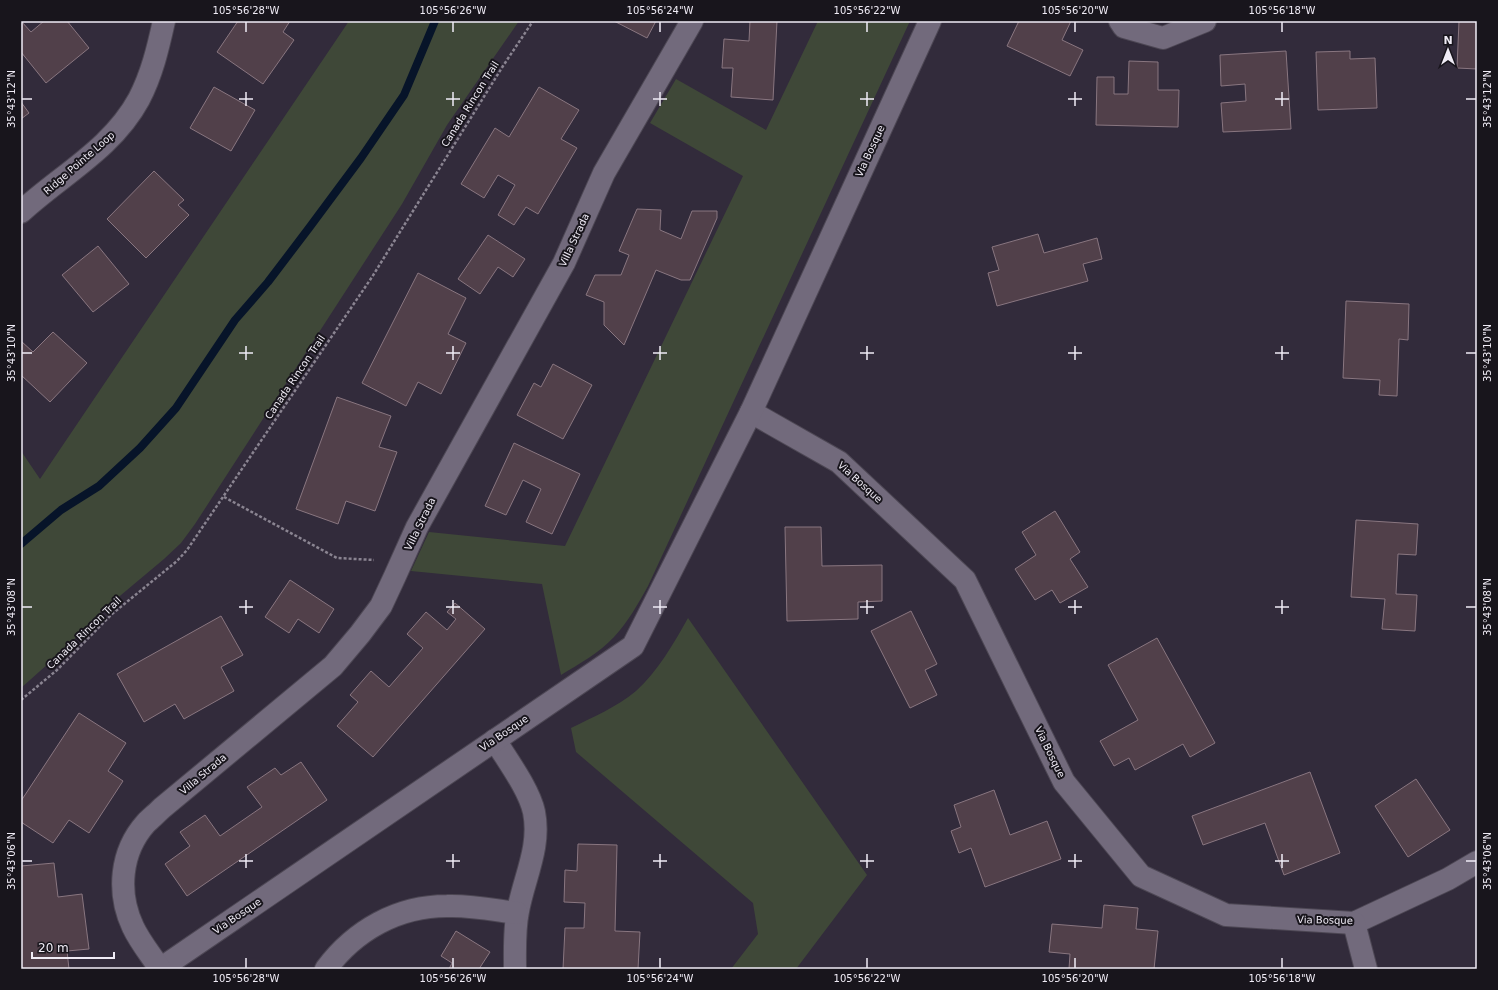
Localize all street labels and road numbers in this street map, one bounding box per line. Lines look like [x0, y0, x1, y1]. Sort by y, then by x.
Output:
street label: Canada Rincon Trail [439, 59, 501, 149]
street label: Via Bosque [853, 123, 887, 179]
street label: Ridge Pointe Loop [41, 129, 117, 197]
street label: Villa Strada [557, 212, 591, 268]
street label: Canada Rincon Trail [263, 333, 327, 421]
street label: Via Bosque [836, 459, 884, 505]
street label: Villa Strada [403, 496, 437, 552]
street label: Canada Rincon Trail [45, 595, 123, 671]
street label: Via Bosque [478, 713, 530, 753]
street label: Via Bosque [1033, 725, 1067, 779]
street label: Villa Strada [178, 751, 228, 797]
street label: Via Bosque [211, 896, 263, 936]
street label: Via Bosque [1297, 914, 1353, 926]

